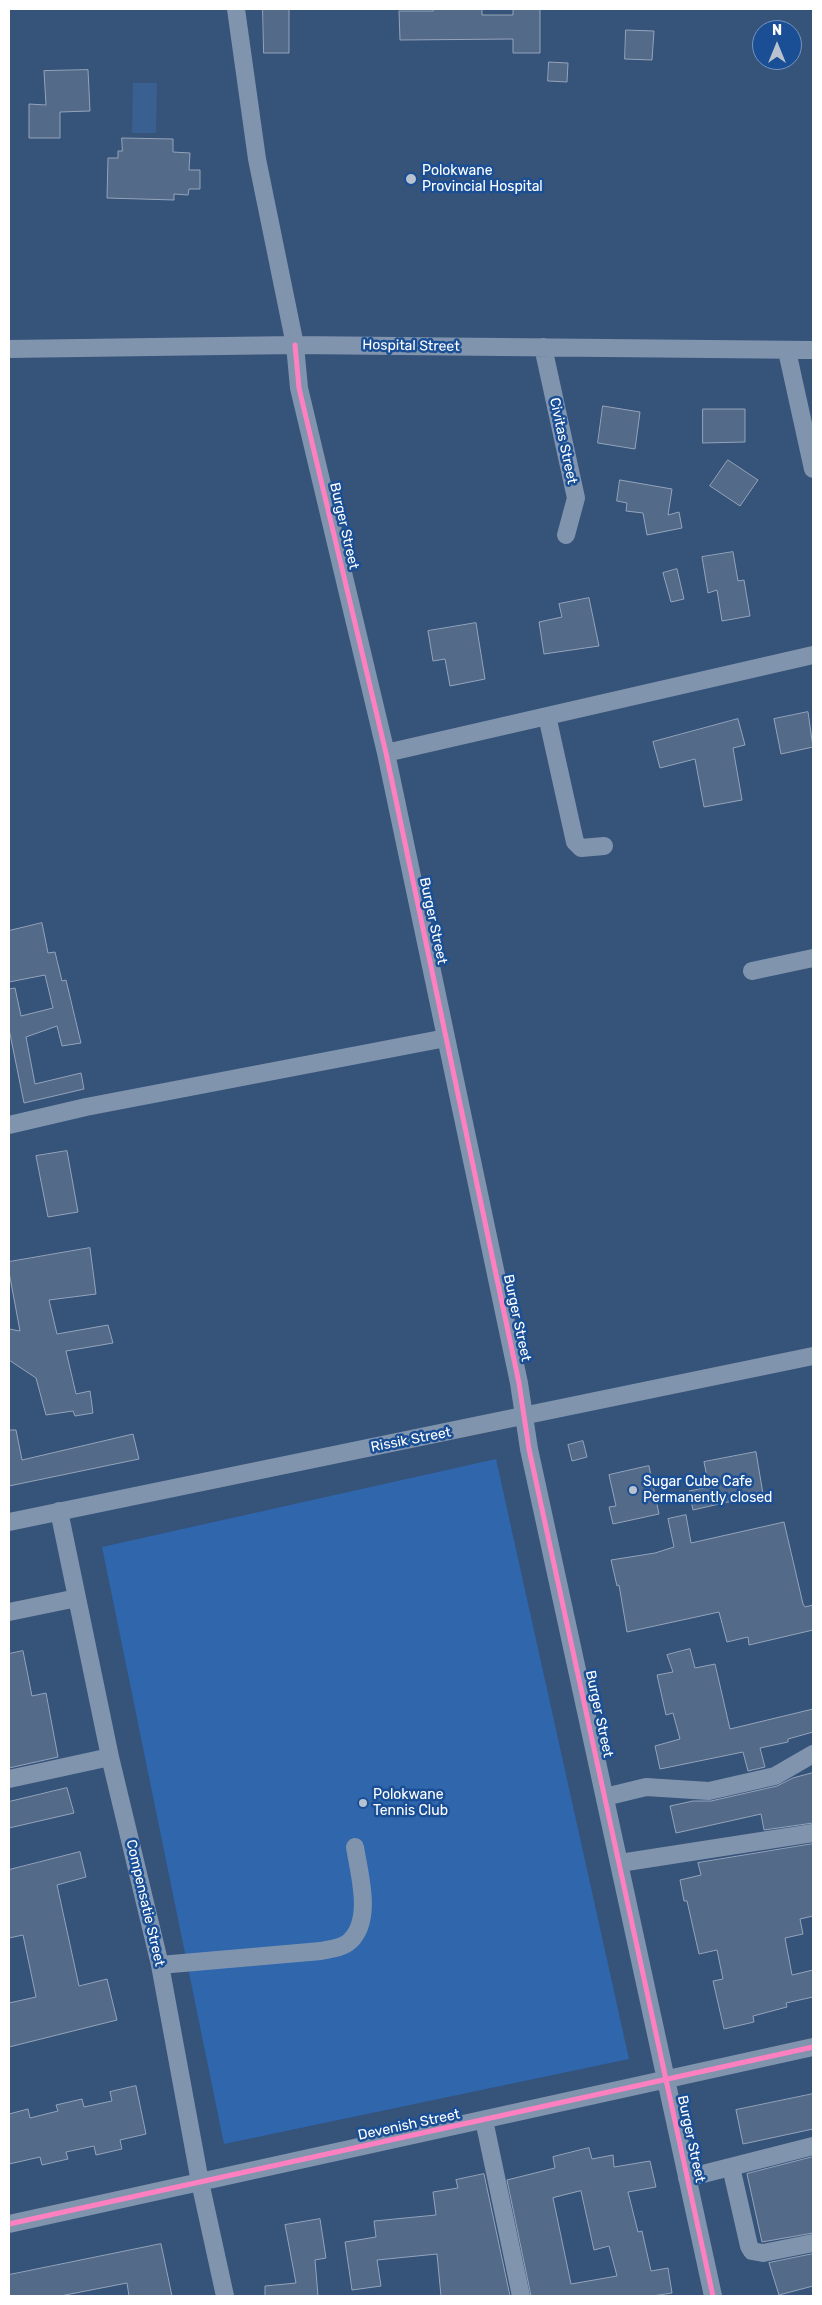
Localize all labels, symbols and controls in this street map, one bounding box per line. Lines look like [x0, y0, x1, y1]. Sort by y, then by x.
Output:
north arrow [752, 20, 802, 70]
text: N [772, 22, 782, 39]
place label: Polokwane Provincial Hospital [422, 163, 543, 196]
marker: Polokwane Provincial Hospital [404, 172, 418, 186]
street label: Hospital Street [362, 337, 460, 355]
street label: Civitas Street [546, 396, 580, 486]
street label: Burger Street [326, 481, 362, 571]
street label: Burger Street [416, 876, 450, 966]
street label: Burger Street [500, 1273, 534, 1363]
street label: Rissik Street [369, 1424, 453, 1456]
place label: Sugar Cube Cafe Permanently closed [643, 1474, 772, 1506]
marker: Sugar Cube Cafe Permanently closed [627, 1484, 639, 1496]
street label: Burger Street [582, 1669, 616, 1759]
place label: Polokwane Tennis Club [373, 1787, 448, 1820]
marker: Polokwane Tennis Club [357, 1797, 369, 1809]
street label: Compensatie Street [122, 1838, 168, 1968]
street label: Burger Street [674, 2094, 708, 2184]
street label: Devenish Street [356, 2106, 462, 2144]

